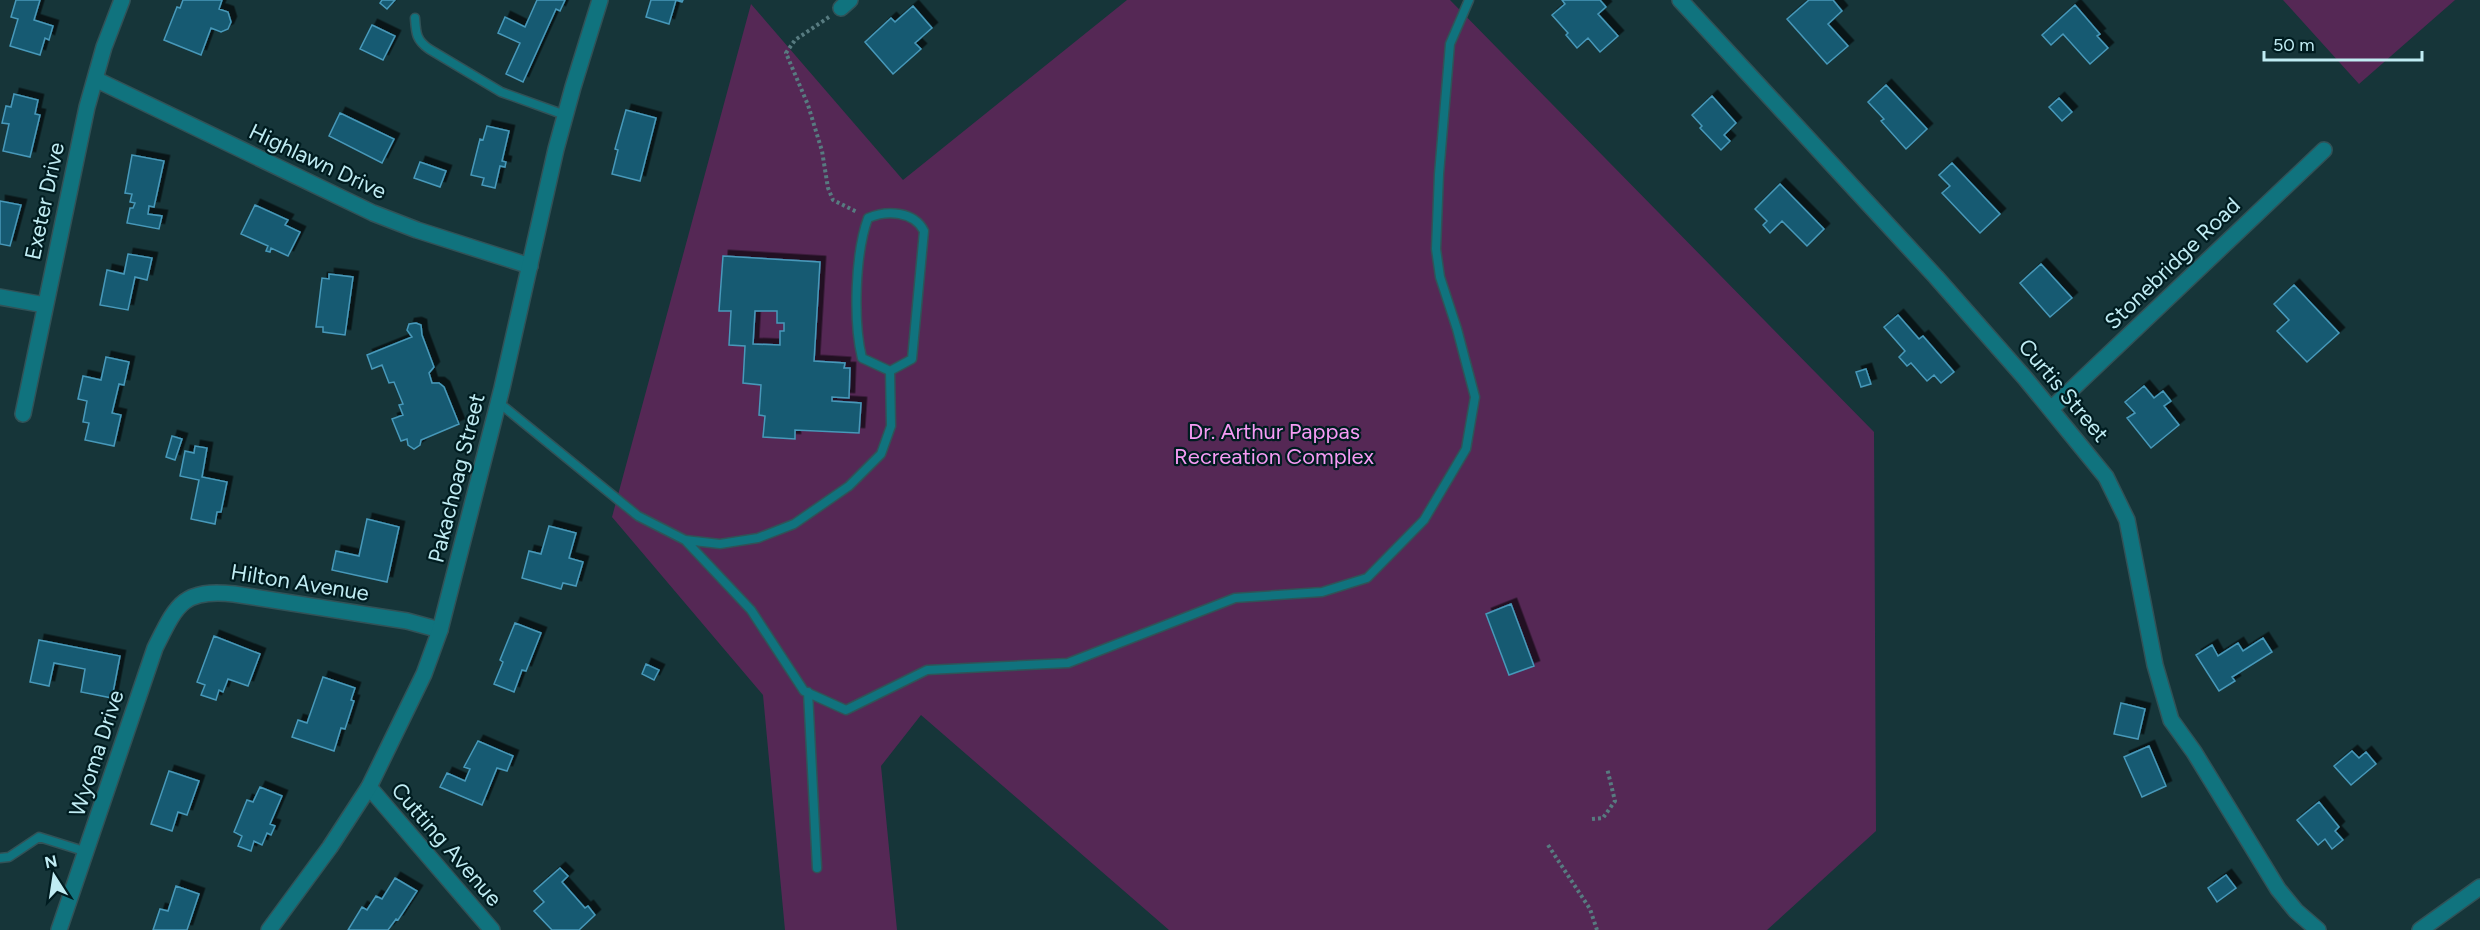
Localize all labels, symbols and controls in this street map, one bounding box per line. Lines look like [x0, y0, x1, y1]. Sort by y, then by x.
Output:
scale bar [2264, 24, 2422, 62]
text: 50 m [2273, 34, 2315, 56]
street label: Highlawn Drive [245, 118, 391, 205]
street label: Exeter Drive [19, 140, 70, 262]
street label: Stonebridge Road [2099, 192, 2246, 335]
street label: Curtis Street [2013, 333, 2115, 447]
street label: Pakachoag Street [422, 391, 491, 566]
park label: Dr. Arthur Pappas Recreation Complex [1174, 418, 1374, 470]
street label: Hilton Avenue [229, 558, 371, 607]
street label: Wyoma Drive [63, 686, 130, 820]
street label: Cutting Avenue [386, 777, 508, 912]
north arrow [24, 846, 84, 906]
text: N [43, 851, 59, 872]

